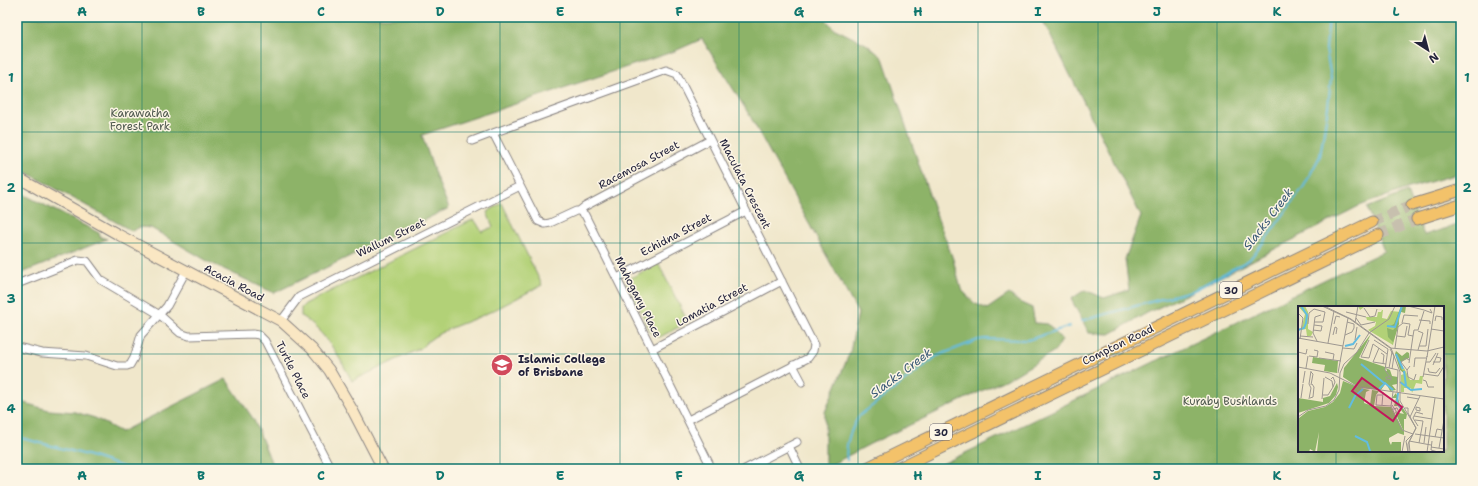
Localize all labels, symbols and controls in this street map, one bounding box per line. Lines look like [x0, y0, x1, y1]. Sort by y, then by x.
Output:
text: A [77, 3, 87, 20]
text: B [197, 3, 205, 20]
text: C [317, 3, 325, 20]
text: D [435, 3, 445, 20]
text: E [556, 3, 565, 20]
text: F [675, 3, 683, 20]
text: G [794, 3, 805, 20]
text: H [913, 3, 923, 20]
text: I [1034, 3, 1042, 20]
text: J [1153, 3, 1161, 20]
text: K [1273, 3, 1282, 20]
text: L [1392, 3, 1400, 20]
north arrow [1408, 30, 1448, 70]
text: N [1425, 49, 1442, 66]
text: 1 [8, 69, 14, 86]
text: 1 [1464, 69, 1470, 86]
park label: Karawatha Forest Park [110, 106, 170, 134]
street label: Maculata Crescent [716, 136, 774, 232]
street label: Racemosa Street [596, 137, 682, 193]
text: 2 [6, 179, 16, 196]
text: 2 [1462, 179, 1472, 196]
water label: Slacks Creek [1239, 185, 1297, 253]
street label: Echidna Street [638, 210, 714, 260]
street label: Wallum Street [354, 215, 428, 261]
street label: Mahogany Place [611, 254, 665, 340]
street label: Acacia Road [201, 261, 267, 305]
street label: Lomatia Street [674, 280, 751, 330]
road number: 30 [1220, 282, 1242, 298]
text: 3 [6, 290, 16, 307]
text: 3 [1462, 290, 1472, 307]
inset map [1298, 306, 1444, 452]
street label: Compton Road [1080, 321, 1156, 369]
street label: Turtle Place [272, 339, 314, 401]
water label: Slacks Creek [867, 344, 935, 402]
school or university icon: Islamic College of Brisbane [489, 352, 515, 378]
place label: Islamic College of Brisbane [518, 352, 606, 380]
park label: Kuraby Bushlands [1183, 394, 1277, 409]
text: 4 [6, 400, 16, 417]
text: 4 [1462, 400, 1472, 417]
road number: 30 [930, 424, 952, 440]
text: A [77, 467, 87, 484]
text: B [197, 467, 205, 484]
text: C [317, 467, 325, 484]
text: D [435, 467, 445, 484]
text: E [556, 467, 565, 484]
text: F [675, 467, 683, 484]
text: G [794, 467, 805, 484]
text: H [913, 467, 923, 484]
text: I [1034, 467, 1042, 484]
text: J [1153, 467, 1161, 484]
text: K [1273, 467, 1282, 484]
text: L [1392, 467, 1400, 484]

